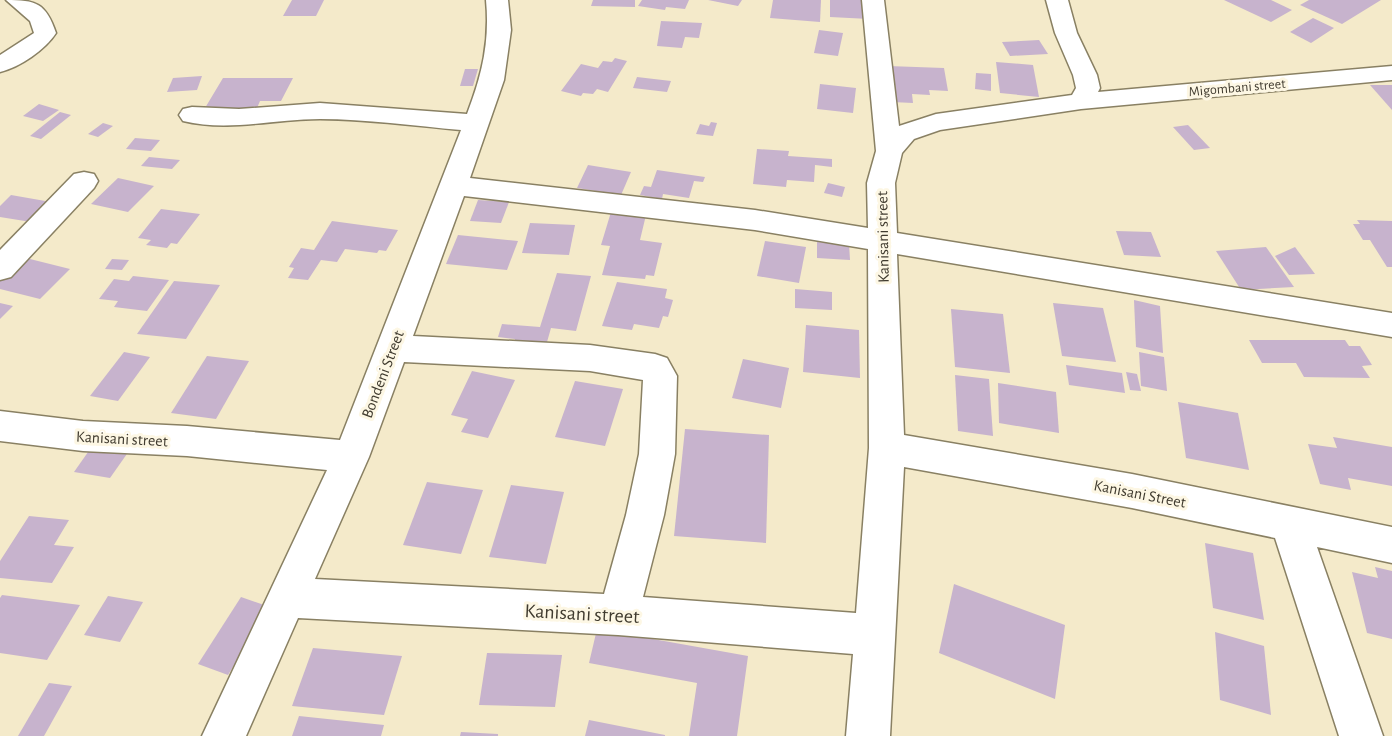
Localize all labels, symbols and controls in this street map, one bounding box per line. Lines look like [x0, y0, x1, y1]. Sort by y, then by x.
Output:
street label: Migombani street [1188, 77, 1287, 99]
street label: Kanisani street [874, 191, 892, 283]
street label: Bondeni Street [359, 328, 407, 420]
street label: Kanisani street [76, 429, 168, 449]
street label: Kanisani Street [1092, 477, 1187, 511]
street label: Kanisani street [524, 601, 640, 627]

